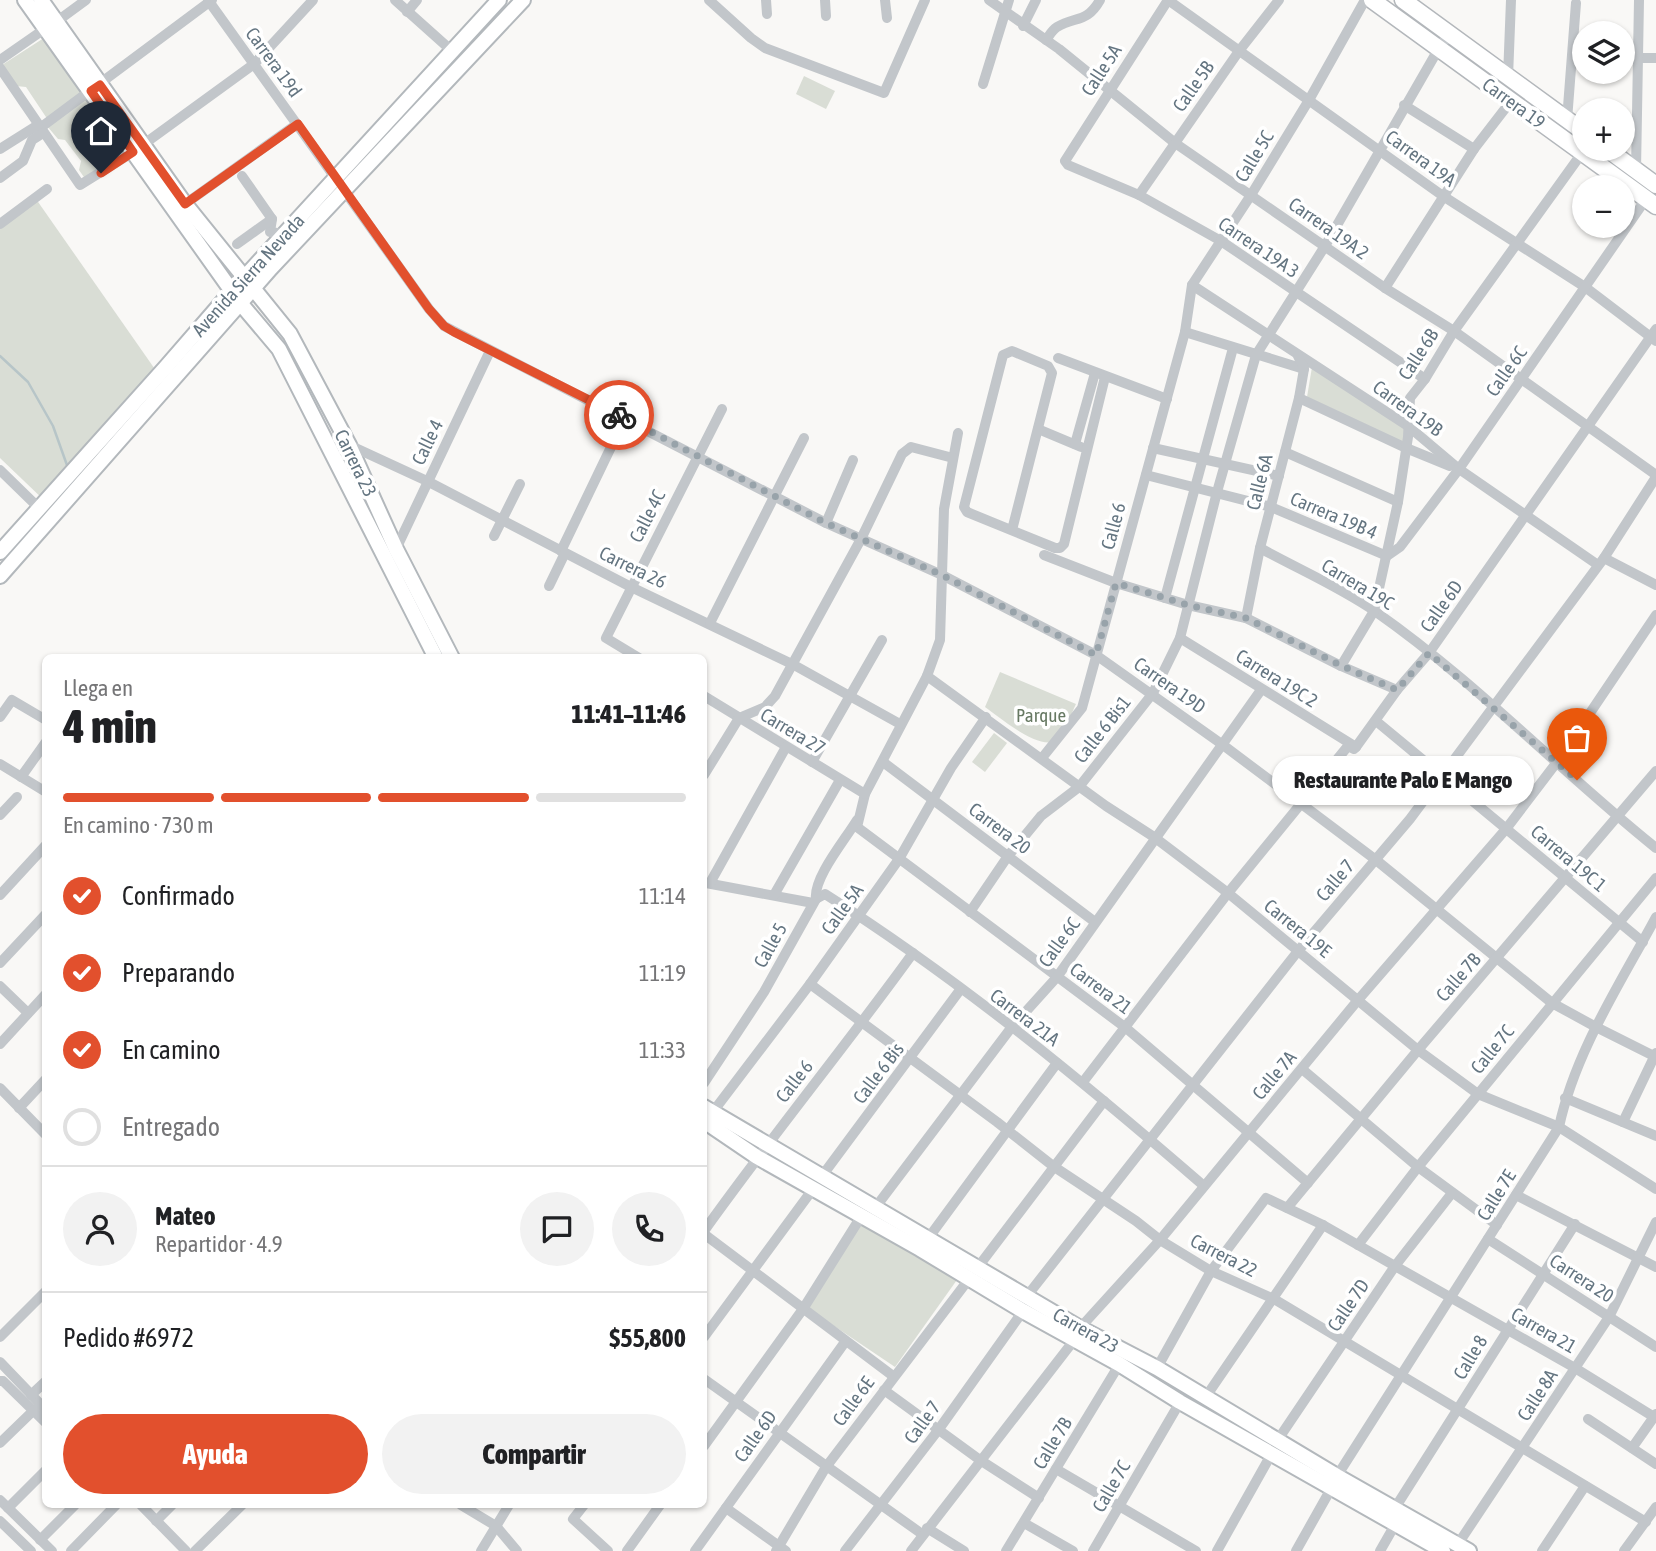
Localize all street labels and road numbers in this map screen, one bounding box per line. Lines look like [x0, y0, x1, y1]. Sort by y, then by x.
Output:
street label: Carrera 19d [241, 23, 307, 101]
street label: Calle 5A [1076, 40, 1126, 100]
street label: Calle 5B [1168, 57, 1218, 115]
street label: Carrera 19 [1479, 73, 1550, 133]
street label: Carrera 19A [1382, 125, 1461, 191]
street label: Calle 5C [1230, 126, 1278, 186]
street label: Carrera 19A 2 [1285, 192, 1373, 264]
street label: Avenida Sierra Nevada [187, 209, 309, 341]
street label: Carrera 19A 3 [1214, 212, 1304, 282]
street label: Calle 6B [1393, 324, 1443, 384]
street label: Calle 6C [1481, 341, 1531, 400]
street label: Carrera 19B [1369, 375, 1447, 441]
street label: Calle 4 [407, 416, 447, 468]
street label: Carrera 23 [330, 426, 382, 500]
street label: Calle 6A [1241, 451, 1277, 512]
street label: Calle 4C [624, 486, 670, 546]
street label: Carrera 19B 4 [1287, 487, 1381, 543]
street label: Calle 6 [1096, 500, 1130, 552]
street label: Carrera 26 [596, 541, 670, 593]
street label: Carrera 19C [1318, 554, 1398, 614]
street label: Calle 6D [1415, 576, 1467, 636]
street label: Carrera 19C 2 [1232, 644, 1322, 712]
street label: Carrera 19D [1130, 652, 1210, 718]
street label: Calle 6 Bis1 [1069, 691, 1135, 767]
street label: Carrera 27 [757, 703, 829, 759]
street label: Carrera 20 [965, 798, 1035, 858]
street label: Carrera 19C 1 [1527, 820, 1611, 896]
street label: Calle 7 [1311, 855, 1359, 905]
street label: Calle 5A [816, 879, 868, 938]
street label: Carrera 19E [1260, 894, 1336, 962]
street label: Calle 6C [1034, 913, 1085, 971]
street label: Calle 5 [749, 919, 791, 971]
street label: Calle 7B [1431, 948, 1485, 1006]
street label: Carrera 21 [1066, 958, 1136, 1018]
street label: Carrera 21A [986, 984, 1065, 1051]
street label: Calle 7C [1466, 1020, 1518, 1078]
street label: Calle 6 Bis [848, 1038, 908, 1108]
street label: Calle 7A [1247, 1046, 1301, 1104]
street label: Calle 6 [771, 1055, 817, 1106]
street label: Calle 7E [1472, 1166, 1520, 1224]
street label: Carrera 22 [1187, 1229, 1261, 1281]
street label: Carrera 20 [1546, 1249, 1618, 1307]
street label: Calle 7D [1323, 1275, 1373, 1335]
street label: Carrera 23 [1049, 1303, 1123, 1357]
street label: Carrera 21 [1507, 1303, 1581, 1357]
street label: Calle 8 [1448, 1331, 1492, 1383]
street label: Calle 8A [1512, 1365, 1562, 1425]
street label: Calle 6E [828, 1372, 878, 1430]
street label: Calle 7 [899, 1396, 945, 1448]
street label: Calle 6D [729, 1406, 781, 1466]
street label: Calle 7B [1028, 1413, 1076, 1473]
street label: Calle 7C [1087, 1456, 1135, 1516]

